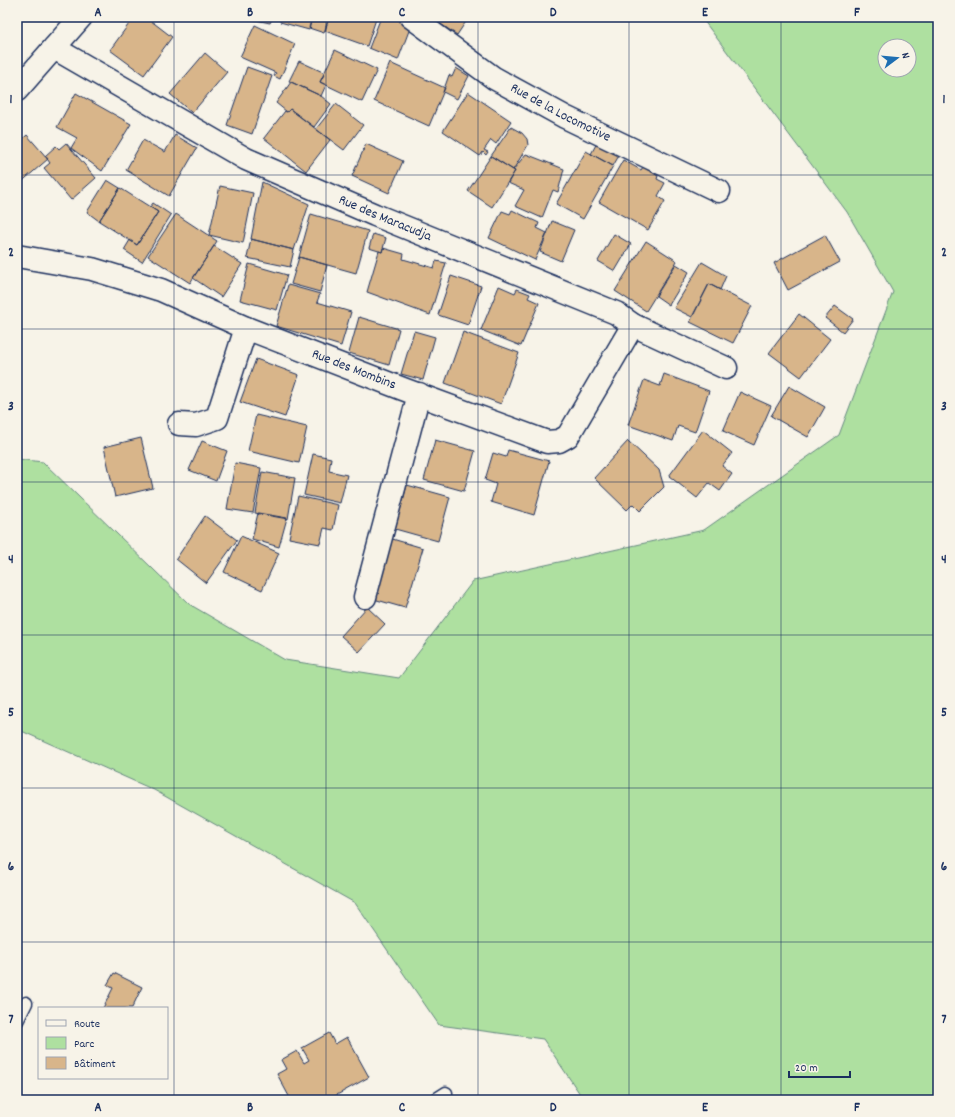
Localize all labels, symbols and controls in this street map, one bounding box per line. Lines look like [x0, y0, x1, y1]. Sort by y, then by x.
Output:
text: A [94, 4, 102, 23]
text: B [247, 4, 253, 23]
text: C [399, 4, 406, 23]
text: D [550, 4, 557, 23]
text: E [702, 4, 709, 23]
text: F [854, 4, 860, 23]
north arrow [877, 38, 917, 78]
text: N [896, 51, 913, 61]
street label: Rue de la Locomotive [506, 79, 614, 147]
text: 1 [10, 91, 13, 110]
text: 1 [943, 91, 946, 110]
street label: Rue des Maracudja [335, 190, 435, 247]
text: 2 [8, 244, 14, 263]
text: 2 [941, 244, 947, 263]
street label: Rue des Mombins [309, 344, 399, 395]
text: 3 [8, 398, 14, 417]
text: 3 [941, 398, 947, 417]
text: 4 [8, 551, 14, 570]
text: 4 [941, 551, 947, 570]
text: 5 [8, 704, 14, 723]
text: 5 [941, 704, 947, 723]
text: 6 [8, 858, 15, 877]
text: 6 [941, 858, 948, 877]
legend [38, 1007, 168, 1079]
text: 7 [9, 1011, 14, 1030]
text: 7 [942, 1011, 947, 1030]
text: Route [74, 1016, 100, 1033]
text: Parc [74, 1036, 95, 1053]
scale bar [789, 1053, 850, 1079]
text: Bâtiment [74, 1056, 116, 1073]
text: 20 m [795, 1060, 818, 1077]
text: A [94, 1099, 102, 1117]
text: B [247, 1099, 253, 1117]
text: C [399, 1099, 406, 1117]
text: D [550, 1099, 557, 1117]
text: E [702, 1099, 709, 1117]
text: F [854, 1099, 860, 1117]

